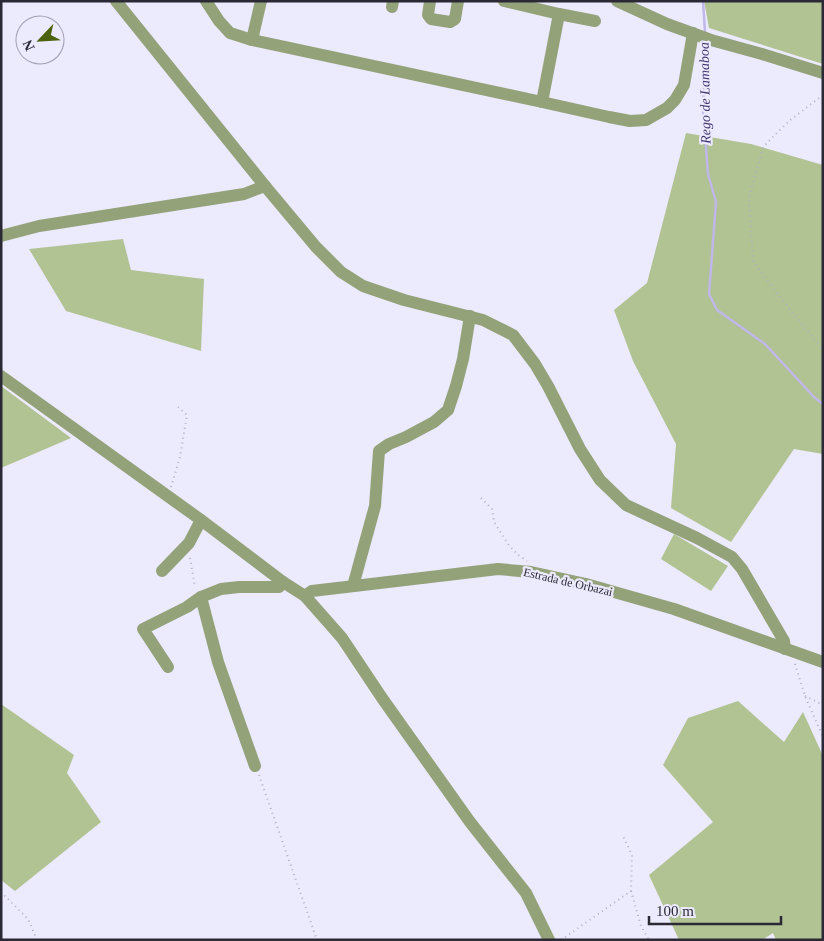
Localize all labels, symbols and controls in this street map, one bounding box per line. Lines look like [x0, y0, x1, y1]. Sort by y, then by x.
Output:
north arrow [15, 15, 65, 65]
text: N [20, 38, 38, 53]
water label: Rego de Lamaboa [697, 42, 713, 145]
street label: Estrada de Orbazai [522, 565, 615, 599]
scale bar [649, 894, 782, 926]
text: 100 m [656, 903, 694, 919]

